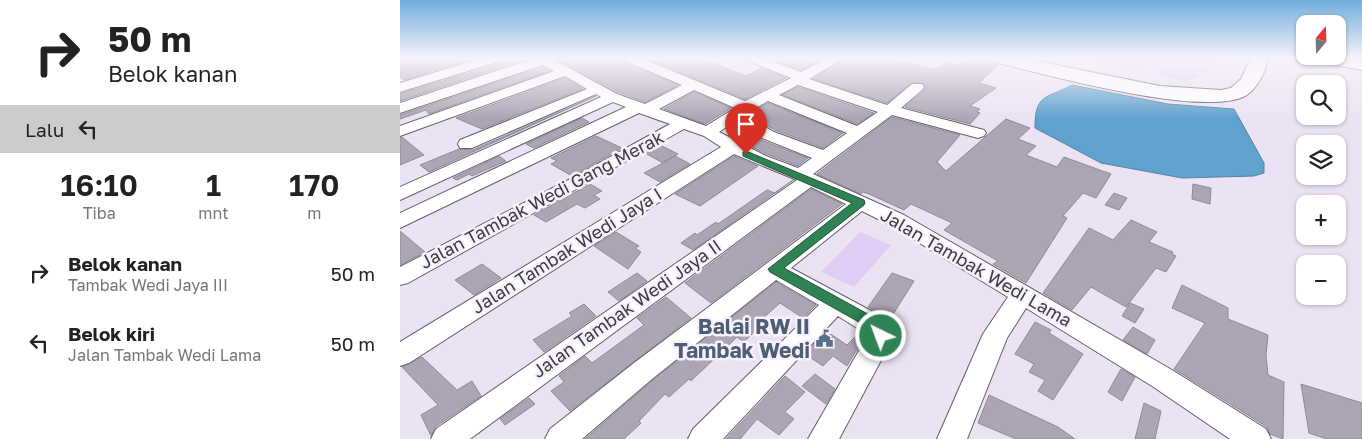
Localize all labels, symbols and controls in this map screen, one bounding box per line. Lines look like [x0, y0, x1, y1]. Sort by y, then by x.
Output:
north arrow [1296, 15, 1346, 65]
map controls [1296, 15, 1346, 305]
text: 50 m [108, 18, 191, 60]
icon: right [25, 20, 90, 85]
text: Belok kanan [108, 60, 238, 87]
button: search [1296, 75, 1346, 125]
pin [725, 103, 767, 154]
icon: arrive [732, 110, 760, 138]
icon: left [74, 115, 102, 143]
text: Lalu [25, 118, 64, 141]
street label: Jalan Tambak Wedi Gang Merak [416, 125, 667, 273]
button: layers [1296, 135, 1346, 185]
text: 16:10 [60, 167, 138, 203]
text: 1 [206, 167, 221, 203]
text: 170 [289, 167, 340, 203]
street label: Jalan Tambak Wedi Jaya I [467, 182, 666, 318]
button: + [1296, 195, 1346, 245]
text: Tiba [83, 203, 116, 223]
text: mnt [198, 203, 229, 223]
text: m [307, 203, 321, 223]
street label: Jalan Tambak Wedi Lama [877, 203, 1076, 331]
street label: Jalan Tambak Wedi Jaya II [528, 234, 725, 382]
text: Belok kanan [68, 252, 182, 275]
button: − [1296, 255, 1346, 305]
icon: right [25, 259, 53, 287]
text: 50 m [331, 262, 375, 285]
text: Tambak Wedi Jaya III [68, 275, 228, 295]
position arrow [854, 309, 906, 361]
place label: Balai RW II Tambak Wedi [674, 313, 810, 363]
text: Belok kiri [68, 322, 155, 345]
icon: left [25, 329, 53, 357]
public building icon: Balai RW II Tambak Wedi [814, 329, 834, 349]
text: 50 m [331, 332, 375, 355]
text: Jalan Tambak Wedi Lama [68, 345, 261, 365]

